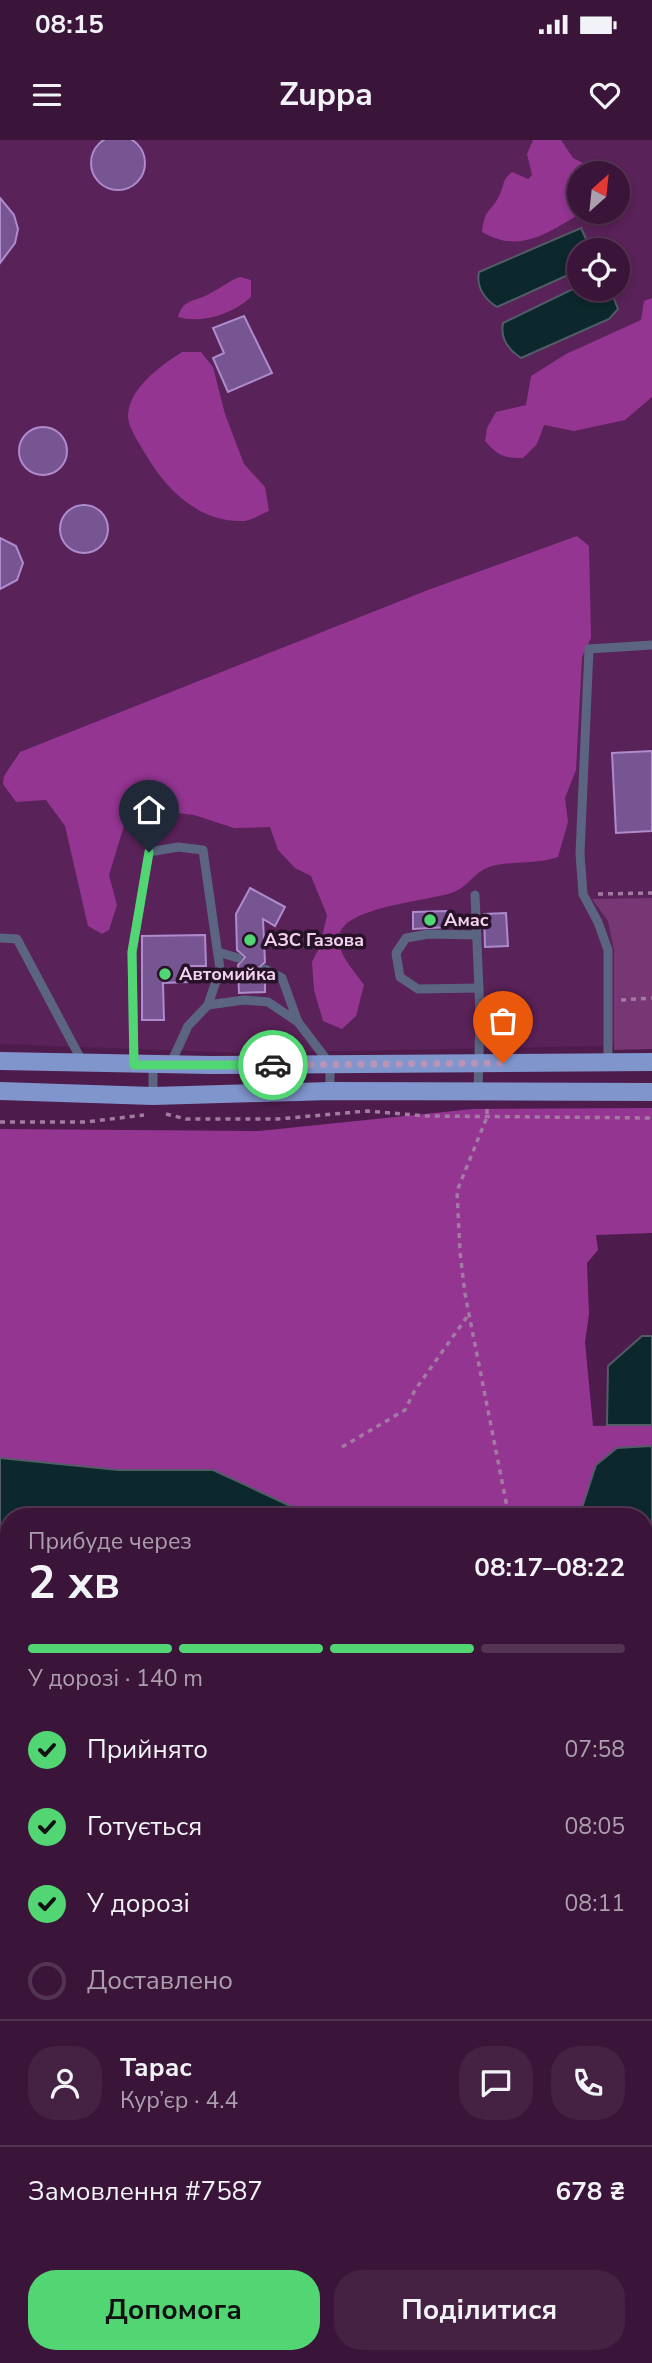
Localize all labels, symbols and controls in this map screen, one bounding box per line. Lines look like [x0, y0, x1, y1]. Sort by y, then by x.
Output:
text: 08:15 [35, 7, 104, 42]
text: Zuppa [279, 73, 373, 116]
icon: menu [28, 76, 66, 114]
icon: heart [586, 76, 624, 114]
north arrow [567, 161, 630, 224]
map controls [567, 161, 630, 301]
button: locate [567, 238, 630, 301]
pin [119, 780, 179, 852]
icon: home [130, 791, 168, 829]
place label: Амас [444, 908, 489, 932]
marker: Амас [422, 912, 438, 928]
place label: АЗС Газова [264, 928, 364, 952]
marker: АЗС Газова [242, 932, 258, 948]
place label: Автомийка [179, 962, 276, 986]
marker: Автомийка [157, 966, 173, 982]
pin [473, 991, 533, 1063]
icon: bag [484, 1002, 522, 1040]
courier [238, 1030, 308, 1100]
icon: car [254, 1046, 292, 1084]
text: Прибуде через [28, 1526, 192, 1557]
text: 08:17–08:22 [474, 1550, 625, 1585]
text: 2 хв [28, 1551, 120, 1614]
text: У дорозі · 140 m [28, 1663, 203, 1694]
icon: check [28, 1731, 66, 1769]
text: Прийнято [87, 1732, 208, 1767]
text: 07:58 [565, 1734, 625, 1765]
icon: check [28, 1808, 66, 1846]
text: Готується [87, 1809, 202, 1844]
text: 08:05 [565, 1811, 625, 1842]
icon: check [28, 1885, 66, 1923]
text: У дорозі [87, 1886, 190, 1921]
text: 08:11 [565, 1888, 625, 1919]
text: Доставлено [87, 1963, 233, 1998]
button: person [28, 2046, 102, 2120]
button: chat [459, 2046, 533, 2120]
button: phone [551, 2046, 625, 2120]
text: Тарас [120, 2050, 192, 2085]
text: Кур’єр · 4.4 [120, 2085, 238, 2116]
text: Замовлення #7587 [28, 2174, 263, 2209]
text: 678 ₴ [556, 2174, 625, 2209]
button: Допомога [28, 2270, 320, 2350]
button: Поділитися [334, 2270, 625, 2350]

